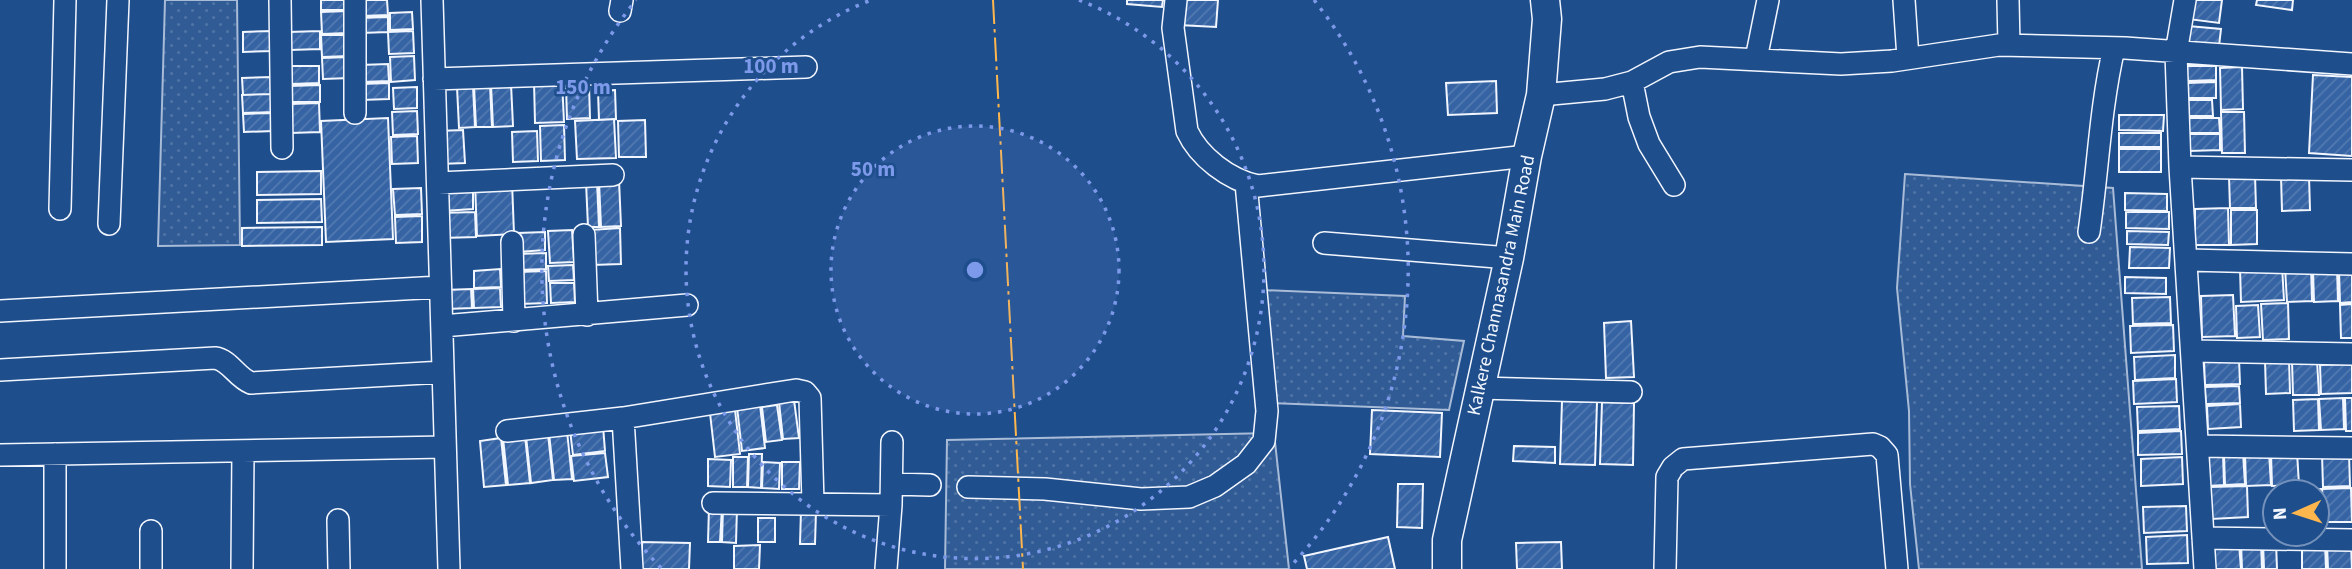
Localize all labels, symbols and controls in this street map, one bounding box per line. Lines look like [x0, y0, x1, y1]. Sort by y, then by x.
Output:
text: 100 m [743, 51, 799, 81]
text: 150 m [555, 72, 611, 102]
street label: Kalkere Channasandra Main Road [1461, 153, 1542, 418]
text: 50 m [851, 154, 895, 184]
centre of rings [963, 258, 987, 282]
north arrow [2261, 478, 2331, 548]
text: N [2267, 507, 2294, 521]

